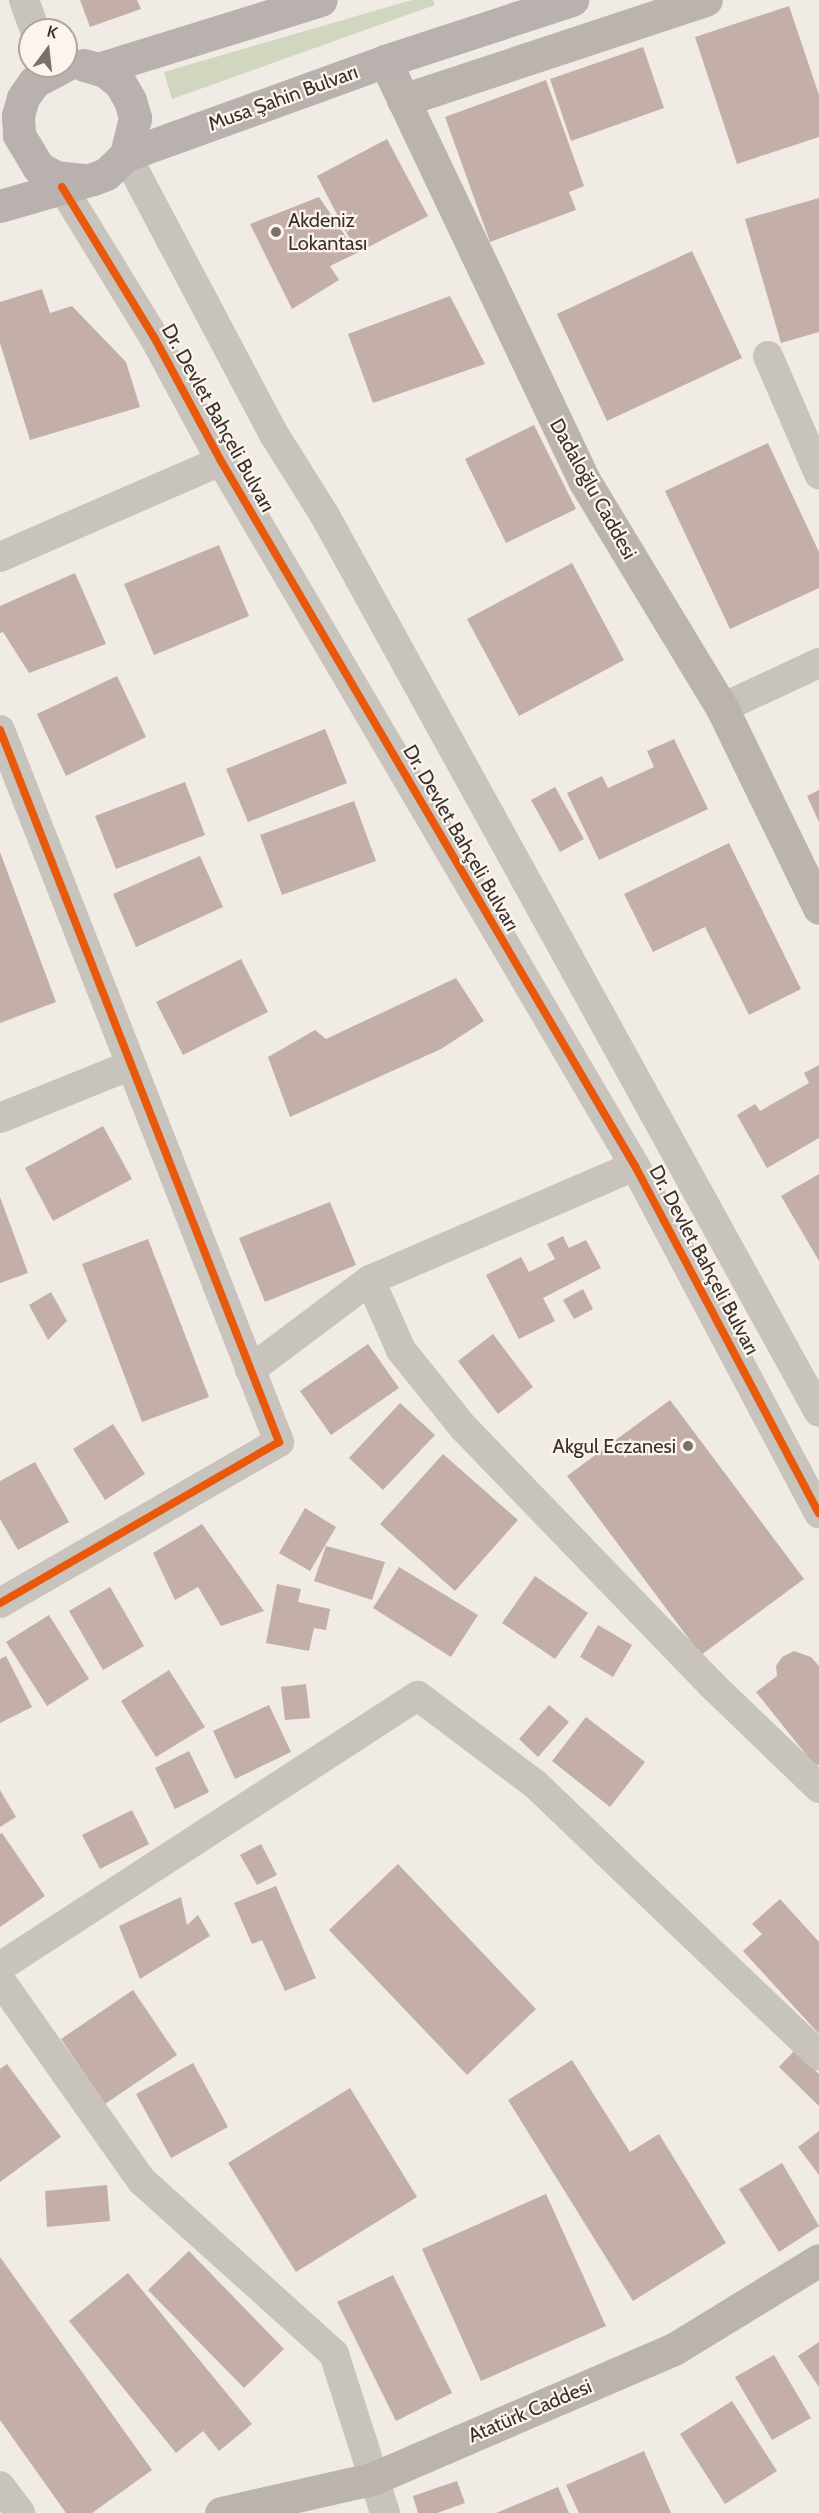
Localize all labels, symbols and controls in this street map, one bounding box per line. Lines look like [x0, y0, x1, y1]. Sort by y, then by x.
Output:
north arrow [18, 18, 78, 78]
text: K [45, 22, 60, 43]
street label: Musa Şahin Bulvarı [205, 60, 361, 136]
place label: Akdeniz Lokantası [288, 208, 367, 255]
marker: Akdeniz Lokantası [269, 225, 283, 239]
street label: Dr. Devlet Bahçeli Bulvarı [156, 320, 280, 516]
street label: Dadaloğlu Caddesi [544, 415, 642, 563]
street label: Dr. Devlet Bahçeli Bulvarı [398, 741, 524, 935]
street label: Dr. Devlet Bahçeli Bulvarı [644, 1161, 764, 1359]
place label: Akgul Eczanesi [553, 1434, 676, 1458]
marker: Akgul Eczanesi [681, 1439, 695, 1453]
street label: Atatürk Caddesi [465, 2374, 595, 2448]

